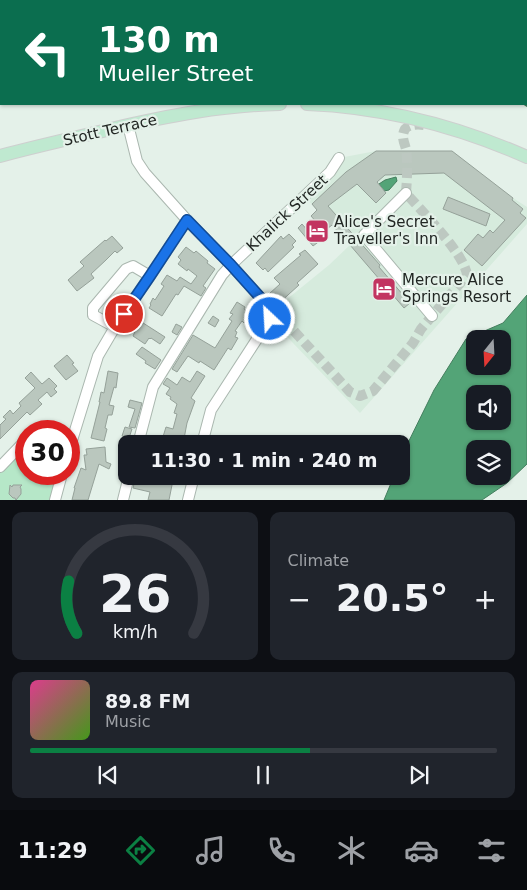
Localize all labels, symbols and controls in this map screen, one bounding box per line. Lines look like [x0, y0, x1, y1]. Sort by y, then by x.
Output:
icon: left [15, 20, 80, 85]
text: 130 m [98, 20, 220, 60]
text: Mueller Street [98, 61, 253, 86]
street label: Stott Terrace [61, 110, 159, 150]
street label: Khalick Street [243, 171, 331, 255]
place label: Alice's Secret Traveller's Inn [333, 213, 438, 248]
hotel icon: Alice's Secret Traveller's Inn [304, 218, 330, 244]
place label: Mercure Alice Springs Resort [402, 271, 511, 306]
hotel icon: Mercure Alice Springs Resort [371, 276, 397, 302]
position arrow [243, 292, 295, 344]
pin [103, 293, 145, 335]
icon: arrive [110, 300, 138, 328]
north arrow [466, 330, 511, 375]
map controls [466, 330, 511, 485]
button: sound [466, 385, 511, 430]
speed limit sign: 30 [15, 420, 80, 485]
button: layers [466, 440, 511, 485]
text: 11:30 · 1 min · 240 m [150, 449, 378, 471]
text: Climate [288, 551, 349, 570]
text: 26 [99, 564, 171, 624]
text: 20.5° [336, 576, 449, 620]
text: − [288, 583, 311, 616]
text: + [474, 583, 497, 616]
text: km/h [112, 621, 157, 642]
text: 89.8 FM [105, 690, 190, 712]
text: Music [105, 712, 151, 731]
icon: previous [94, 761, 122, 789]
icon: pause [249, 761, 277, 789]
icon: next [405, 761, 433, 789]
icon: directions [123, 833, 158, 868]
icon: music [193, 833, 228, 868]
icon: phone [264, 833, 299, 868]
icon: climate [334, 833, 369, 868]
icon: car [404, 833, 439, 868]
icon: filters [474, 833, 509, 868]
text: 11:29 [18, 838, 88, 863]

